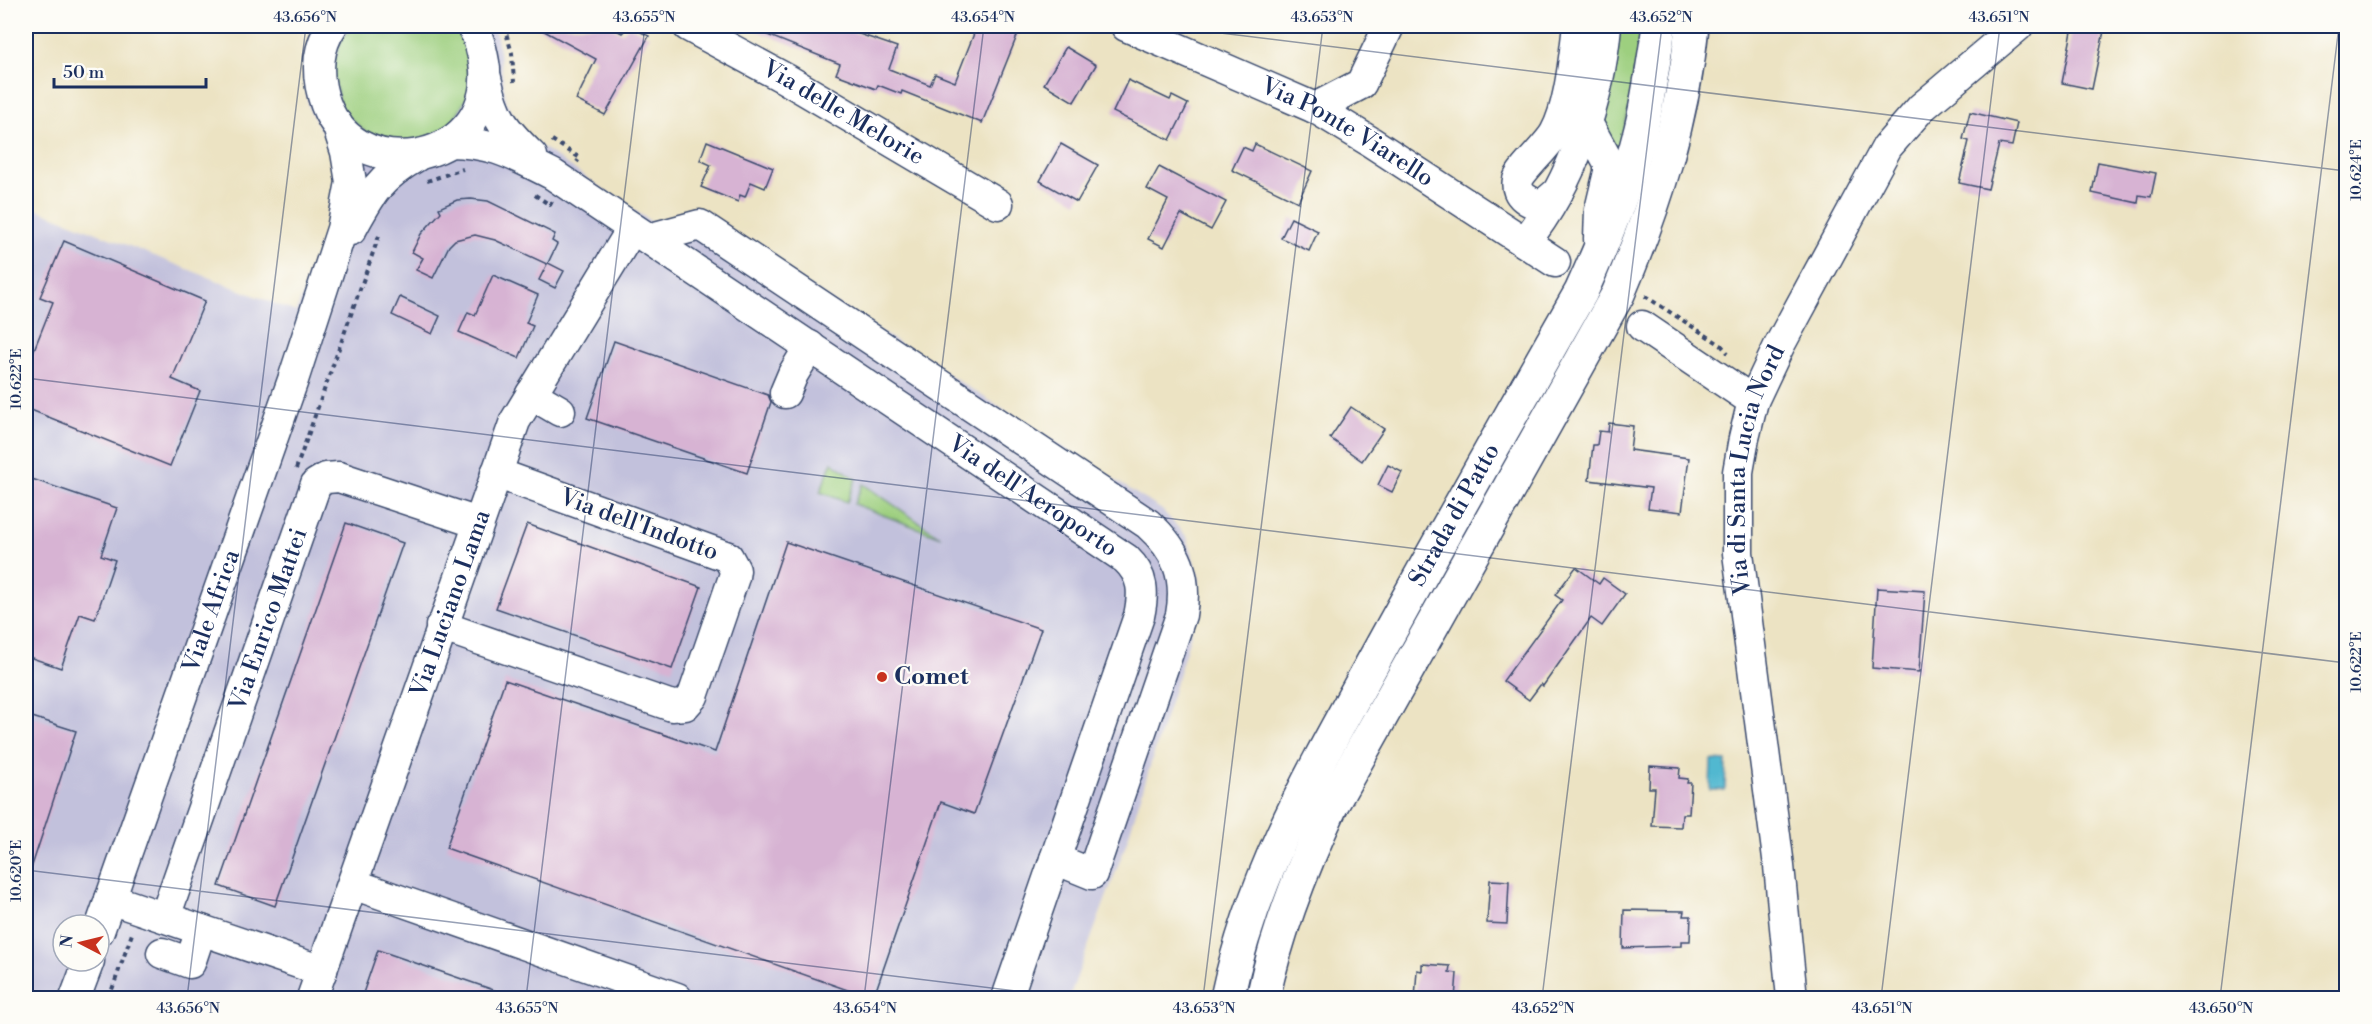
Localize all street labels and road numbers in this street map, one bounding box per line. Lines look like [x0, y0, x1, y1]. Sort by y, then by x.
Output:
street label: Via delle Melorie [756, 54, 930, 172]
street label: Via Ponte Viarello [1255, 71, 1439, 194]
street label: Via di Santa Lucia Nord [1723, 340, 1792, 598]
street label: Via dell'Aeroporto [941, 428, 1123, 564]
street label: Strada di Patto [1403, 438, 1507, 592]
street label: Via dell'Indotto [555, 482, 722, 568]
street label: Via Luciano Lama [404, 505, 498, 702]
street label: Via Enrico Mattei [223, 524, 314, 716]
street label: Viale Africa [176, 545, 247, 678]

